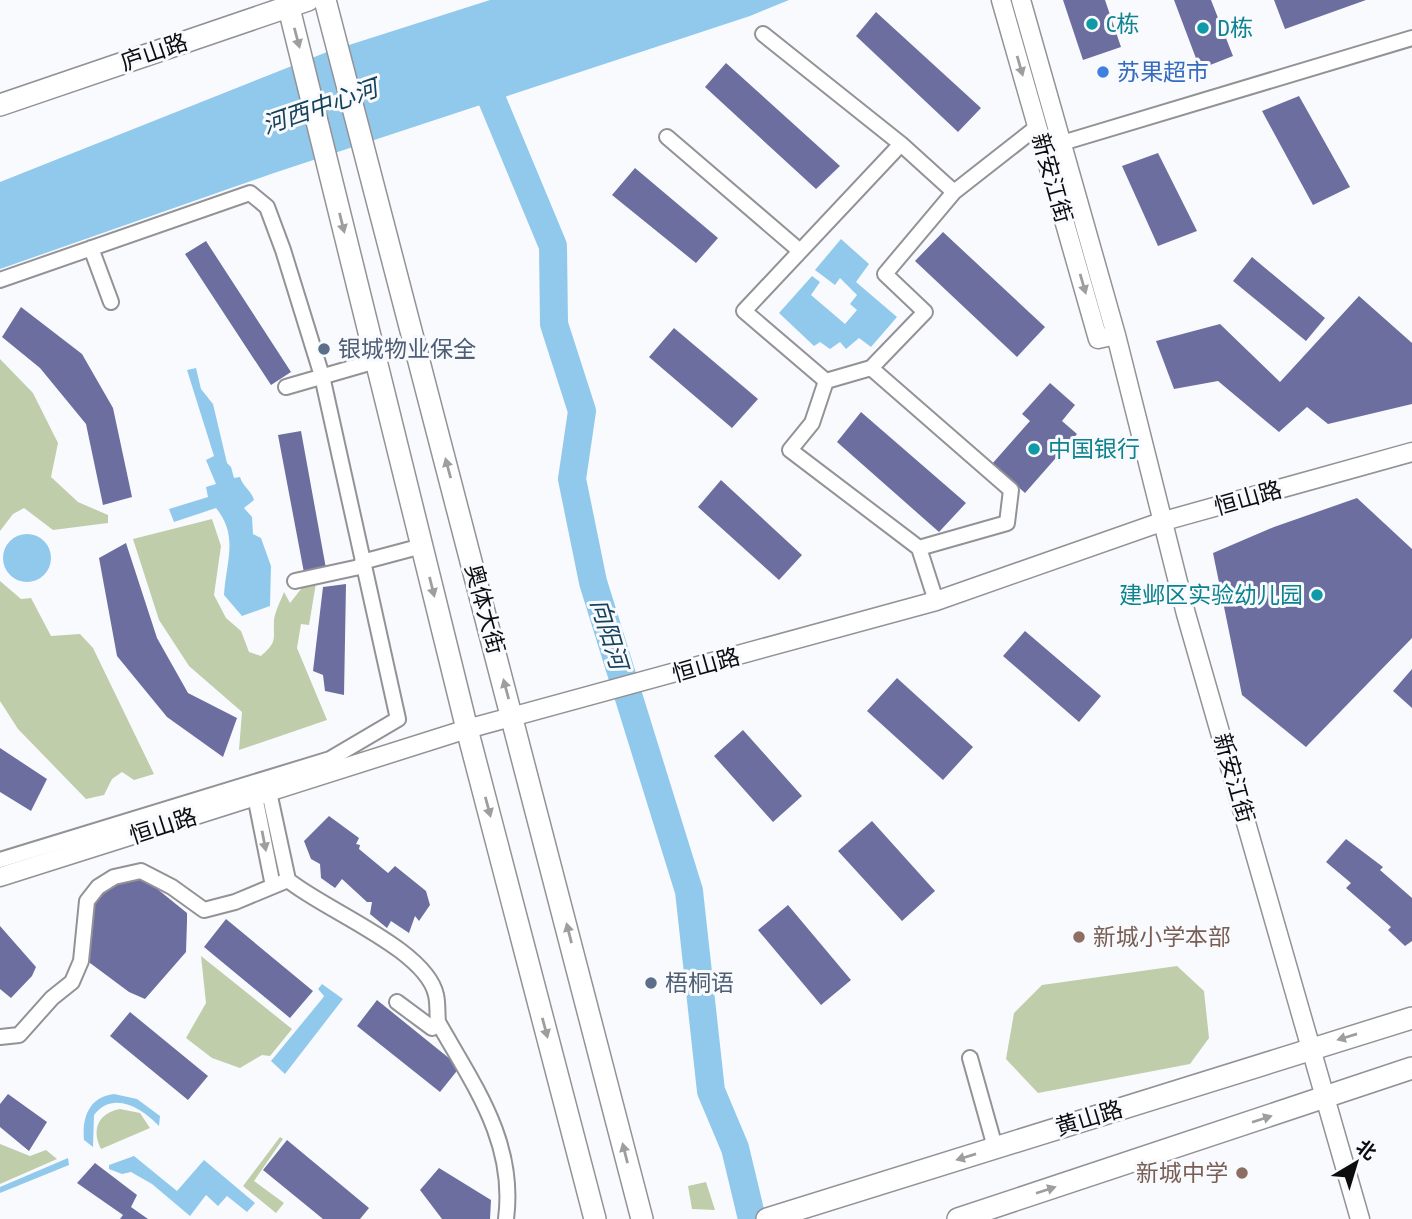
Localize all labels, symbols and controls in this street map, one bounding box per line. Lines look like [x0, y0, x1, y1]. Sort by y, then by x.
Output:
place label: C栋 [1106, 11, 1139, 37]
place label: D栋 [1217, 15, 1253, 41]
marker: C栋 [1084, 16, 1100, 32]
marker: D栋 [1195, 20, 1211, 36]
one-way arrow [292, 27, 303, 49]
street label: 庐山路 [117, 28, 191, 76]
one-way arrow [1015, 55, 1026, 77]
place label: 苏果超市 [1117, 59, 1209, 85]
marker: 苏果超市 [1095, 64, 1111, 80]
water label: 河西中心河 [259, 73, 385, 139]
street label: 新安江街 [1027, 130, 1077, 226]
one-way arrow [337, 212, 348, 234]
one-way arrow [1078, 274, 1088, 295]
place label: 银城物业保全 [338, 336, 476, 362]
marker: 银城物业保全 [316, 341, 332, 357]
place label: 中国银行 [1048, 436, 1140, 462]
marker: 中国银行 [1026, 441, 1042, 457]
one-way arrow [442, 457, 453, 479]
street label: 恒山路 [1211, 476, 1285, 520]
street label: 奥体大街 [461, 561, 509, 657]
one-way arrow [427, 576, 438, 598]
place label: 建邺区实验幼儿园 [1119, 582, 1303, 608]
marker: 建邺区实验幼儿园 [1309, 587, 1325, 603]
water label: 向阳河 [586, 595, 634, 676]
street label: 恒山路 [669, 643, 743, 687]
one-way arrow [500, 677, 511, 699]
street label: 新安江街 [1209, 730, 1259, 826]
one-way arrow [483, 797, 494, 819]
street label: 恒山路 [126, 803, 200, 849]
one-way arrow [259, 830, 270, 852]
one-way arrow [563, 922, 573, 943]
place label: 新城小学本部 [1093, 924, 1231, 950]
marker: 新城小学本部 [1071, 929, 1087, 945]
place label: 梧桐语 [665, 970, 734, 996]
marker: 梧桐语 [643, 975, 659, 991]
one-way arrow [540, 1017, 551, 1039]
one-way arrow [1336, 1033, 1357, 1043]
street label: 黄山路 [1052, 1095, 1126, 1141]
one-way arrow [1251, 1113, 1272, 1124]
north arrow [1321, 1128, 1391, 1198]
text: 北 [1352, 1135, 1381, 1164]
one-way arrow [619, 1142, 630, 1164]
one-way arrow [955, 1152, 976, 1162]
place label: 新城中学 [1136, 1160, 1228, 1186]
marker: 新城中学 [1234, 1165, 1250, 1181]
one-way arrow [1035, 1184, 1056, 1195]

